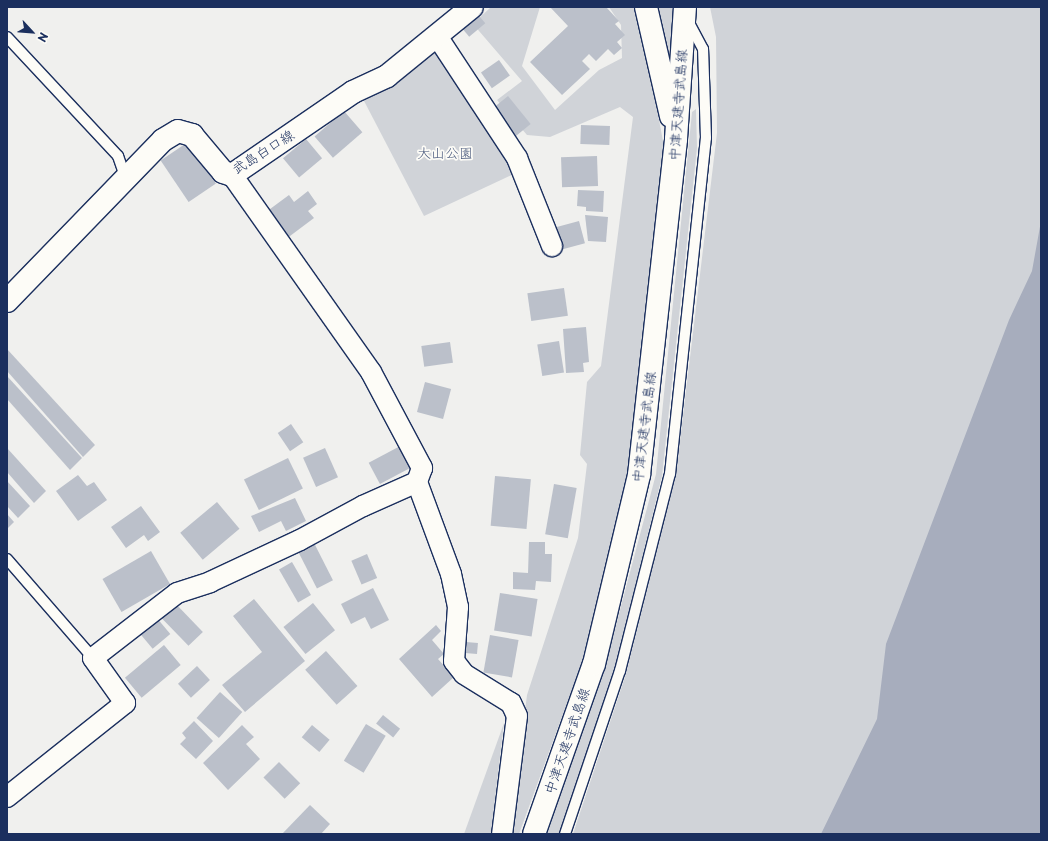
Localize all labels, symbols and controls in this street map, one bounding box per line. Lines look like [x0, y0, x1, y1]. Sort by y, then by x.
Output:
north arrow [12, 12, 52, 52]
text: N [34, 30, 53, 45]
street label: 中津天建寺武島線 [666, 49, 690, 161]
street label: 武島白口線 [229, 126, 297, 178]
park label: 大山公園 [417, 145, 473, 161]
street label: 中津天建寺武島線 [629, 370, 659, 484]
street label: 中津天建寺武島線 [541, 685, 593, 797]

